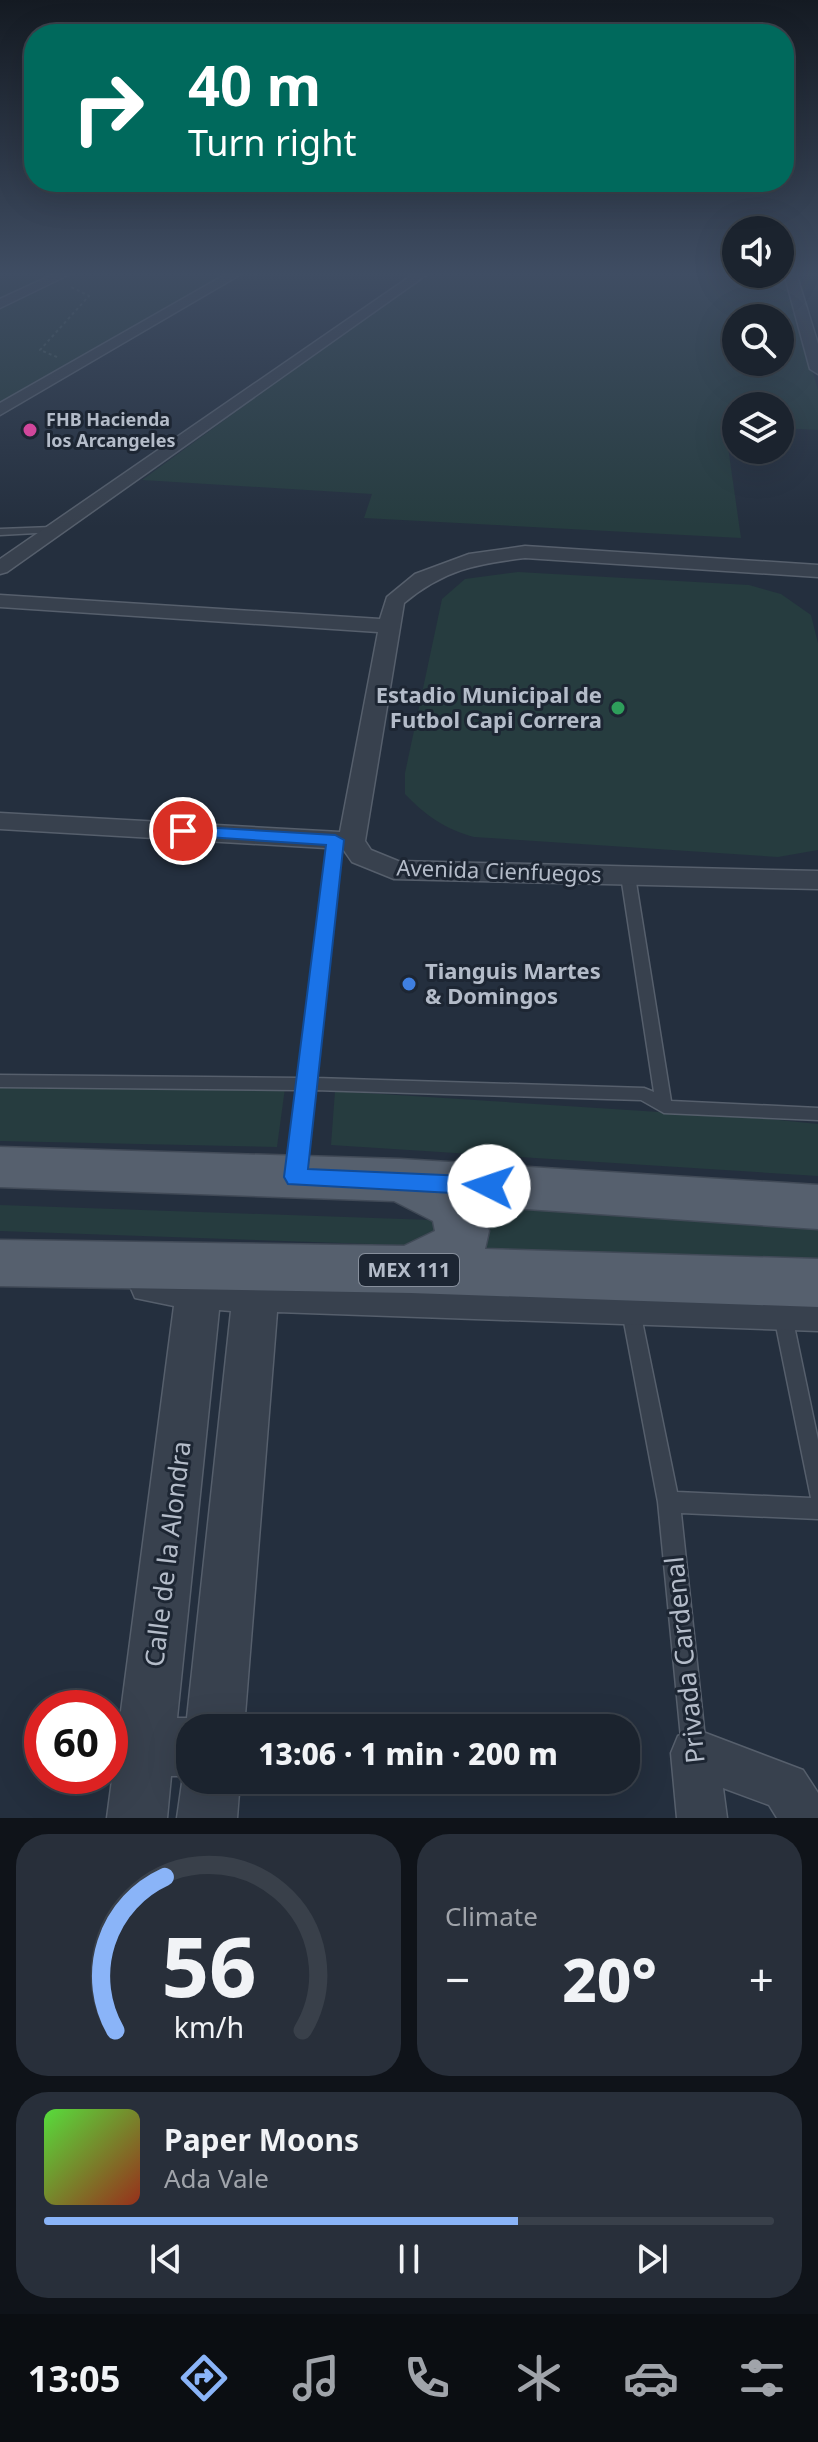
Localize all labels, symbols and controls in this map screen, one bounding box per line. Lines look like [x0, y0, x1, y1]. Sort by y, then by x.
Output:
text: 40 m [188, 46, 321, 122]
icon: right [56, 56, 160, 160]
text: Turn right [188, 118, 356, 167]
map controls [722, 216, 794, 464]
button: sound [722, 216, 794, 288]
button: search [722, 304, 794, 376]
button: layers [722, 392, 794, 464]
place label: FHB Hacienda los Arcangeles [46, 407, 176, 452]
marker: FHB Hacienda los Arcangeles [21, 421, 39, 439]
place label: Estadio Municipal de Futbol Capi Correra [376, 679, 602, 734]
marker: Estadio Municipal de Futbol Capi Correra [609, 699, 627, 717]
pin [149, 797, 217, 865]
icon: arrive [161, 809, 205, 853]
street label: Avenida Cienfuegos [396, 851, 602, 889]
place label: Tianguis Martes & Domingos [425, 955, 601, 1010]
marker: Tianguis Martes & Domingos [400, 975, 418, 993]
position arrow [447, 1144, 531, 1228]
road number: MEX 111 [359, 1254, 459, 1286]
street label: Calle de la Alondra [135, 1439, 199, 1669]
street label: Privada Cardenal [655, 1555, 713, 1765]
speed limit sign: 60 [24, 1690, 128, 1794]
text: 13:06 · 1 min · 200 m [258, 1733, 558, 1774]
text: Climate [445, 1898, 538, 1934]
text: 56 [161, 1908, 256, 2021]
text: 20° [562, 1938, 657, 2020]
text: − [445, 1949, 470, 2009]
text: + [749, 1949, 774, 2009]
text: km/h [173, 2007, 244, 2046]
text: Paper Moons [164, 2119, 359, 2160]
text: Ada Vale [164, 2160, 269, 2196]
icon: previous [144, 2237, 188, 2281]
icon: pause [387, 2237, 431, 2281]
icon: next [630, 2237, 674, 2281]
icon: directions [176, 2350, 232, 2406]
icon: music [288, 2350, 344, 2406]
icon: phone [399, 2350, 455, 2406]
icon: climate [511, 2350, 567, 2406]
icon: car [623, 2350, 679, 2406]
icon: filters [734, 2350, 790, 2406]
text: 13:05 [28, 2354, 120, 2403]

